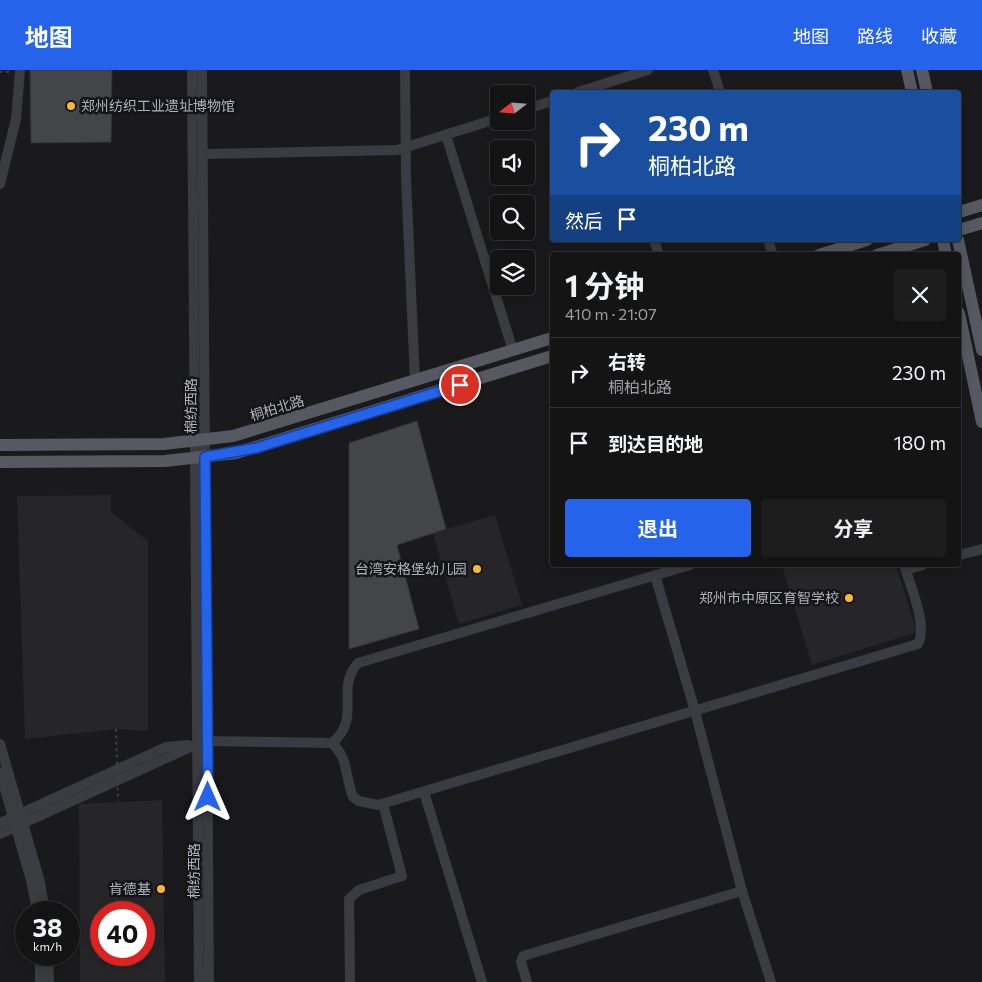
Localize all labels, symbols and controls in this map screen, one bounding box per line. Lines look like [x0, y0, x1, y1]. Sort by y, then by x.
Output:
text: 地图 [25, 22, 73, 51]
text: 地图 [793, 25, 829, 47]
text: 路线 [857, 25, 893, 47]
text: 收藏 [921, 25, 957, 47]
north arrow [490, 85, 535, 130]
map controls [490, 85, 535, 295]
place label: 郑州纺织工业遗址博物馆 [81, 97, 235, 114]
marker: 郑州纺织工业遗址博物馆 [65, 100, 77, 112]
text: 230 m [648, 105, 749, 148]
icon: right [565, 110, 630, 175]
button: sound [490, 140, 535, 185]
text: 桐柏北路 [648, 152, 736, 179]
button: search [490, 195, 535, 240]
icon: arrive [613, 205, 641, 233]
text: 然后 [565, 209, 603, 232]
button: layers [490, 250, 535, 295]
text: 1 分钟 [565, 266, 644, 303]
button: close [894, 269, 946, 321]
text: 410 m · 21:07 [565, 304, 657, 323]
text: 右转 [608, 350, 646, 373]
icon: right [565, 359, 593, 387]
text: 230 m [892, 361, 946, 384]
pin [439, 364, 481, 406]
icon: arrive [446, 371, 474, 399]
text: 桐柏北路 [608, 377, 672, 396]
street label: 棉纺西路 [182, 378, 199, 434]
street label: 桐柏北路 [248, 391, 306, 424]
icon: arrive [565, 429, 593, 457]
text: 180 m [894, 431, 946, 454]
text: 到达目的地 [608, 432, 703, 455]
button: 退出 [565, 499, 751, 557]
button: 分享 [761, 499, 946, 557]
place label: 台湾安格堡幼儿园 [355, 560, 467, 577]
marker: 台湾安格堡幼儿园 [471, 563, 483, 575]
place label: 郑州市中原区育智学校 [699, 589, 839, 606]
marker: 郑州市中原区育智学校 [843, 592, 855, 604]
position arrow [181, 770, 233, 822]
street label: 棉纺西路 [185, 843, 202, 899]
place label: 肯德基 [109, 880, 151, 897]
marker: 肯德基 [155, 883, 167, 895]
speed limit sign: 40 [90, 901, 155, 966]
text: 38 [32, 912, 63, 942]
text: km/h [33, 939, 62, 953]

